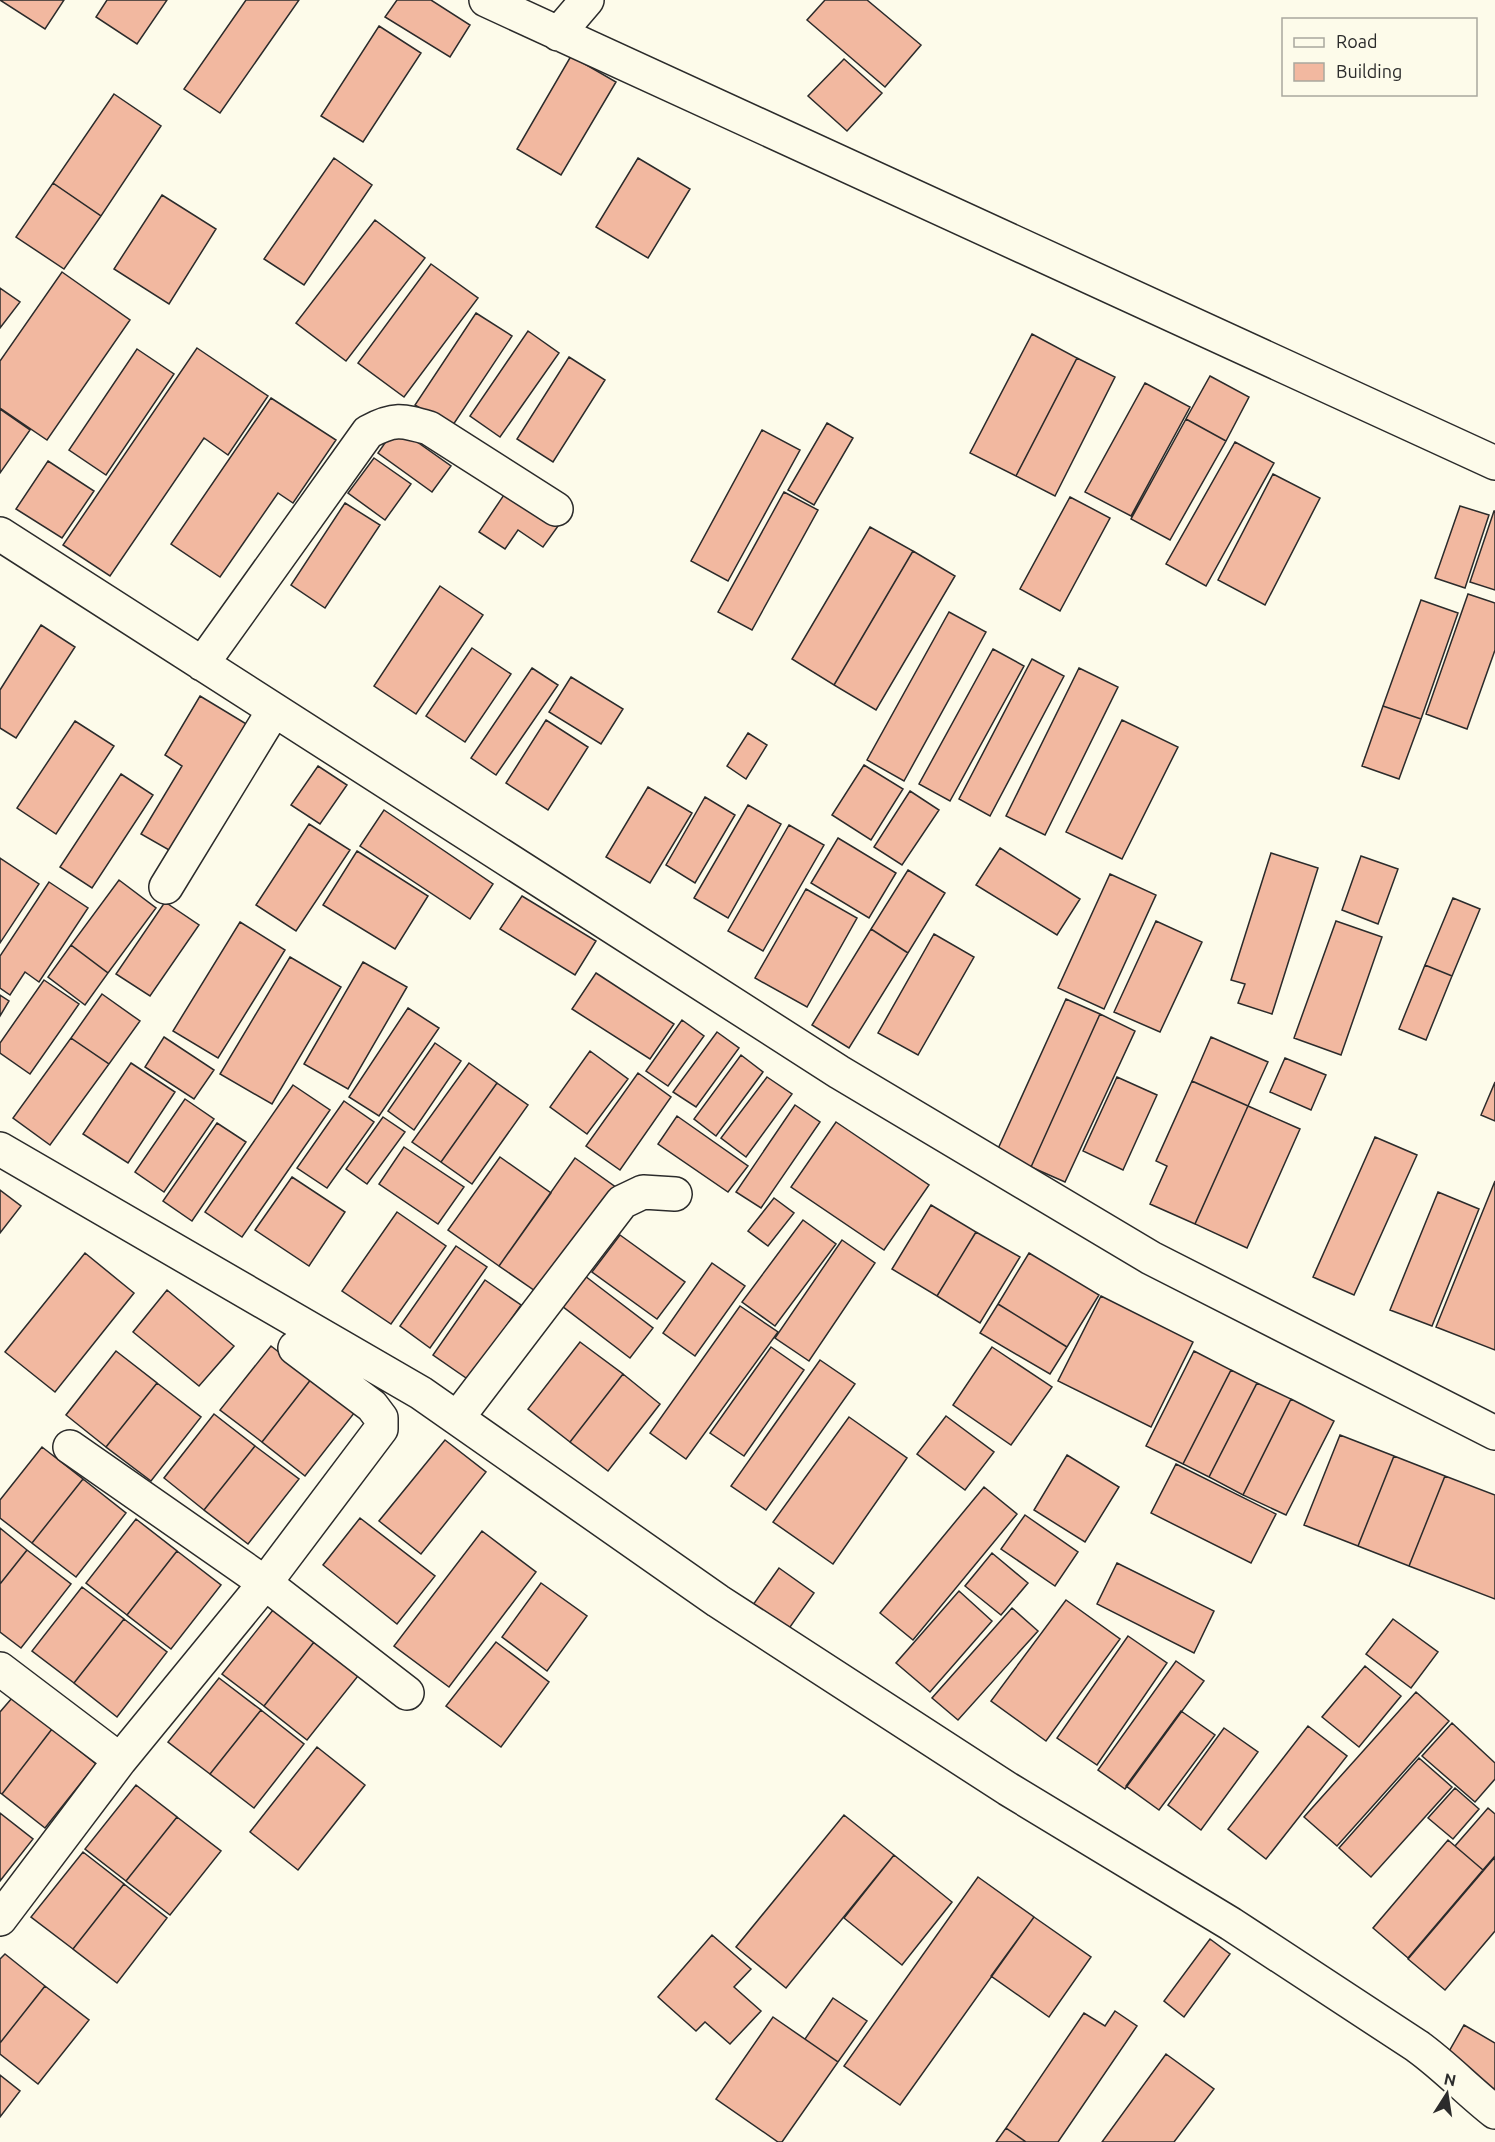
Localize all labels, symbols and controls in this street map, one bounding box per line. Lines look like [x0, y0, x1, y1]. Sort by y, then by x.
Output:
legend [1282, 18, 1477, 96]
text: Road [1336, 31, 1378, 51]
text: Building [1336, 61, 1402, 81]
north arrow [1417, 2064, 1477, 2124]
text: N [1442, 2069, 1458, 2089]

